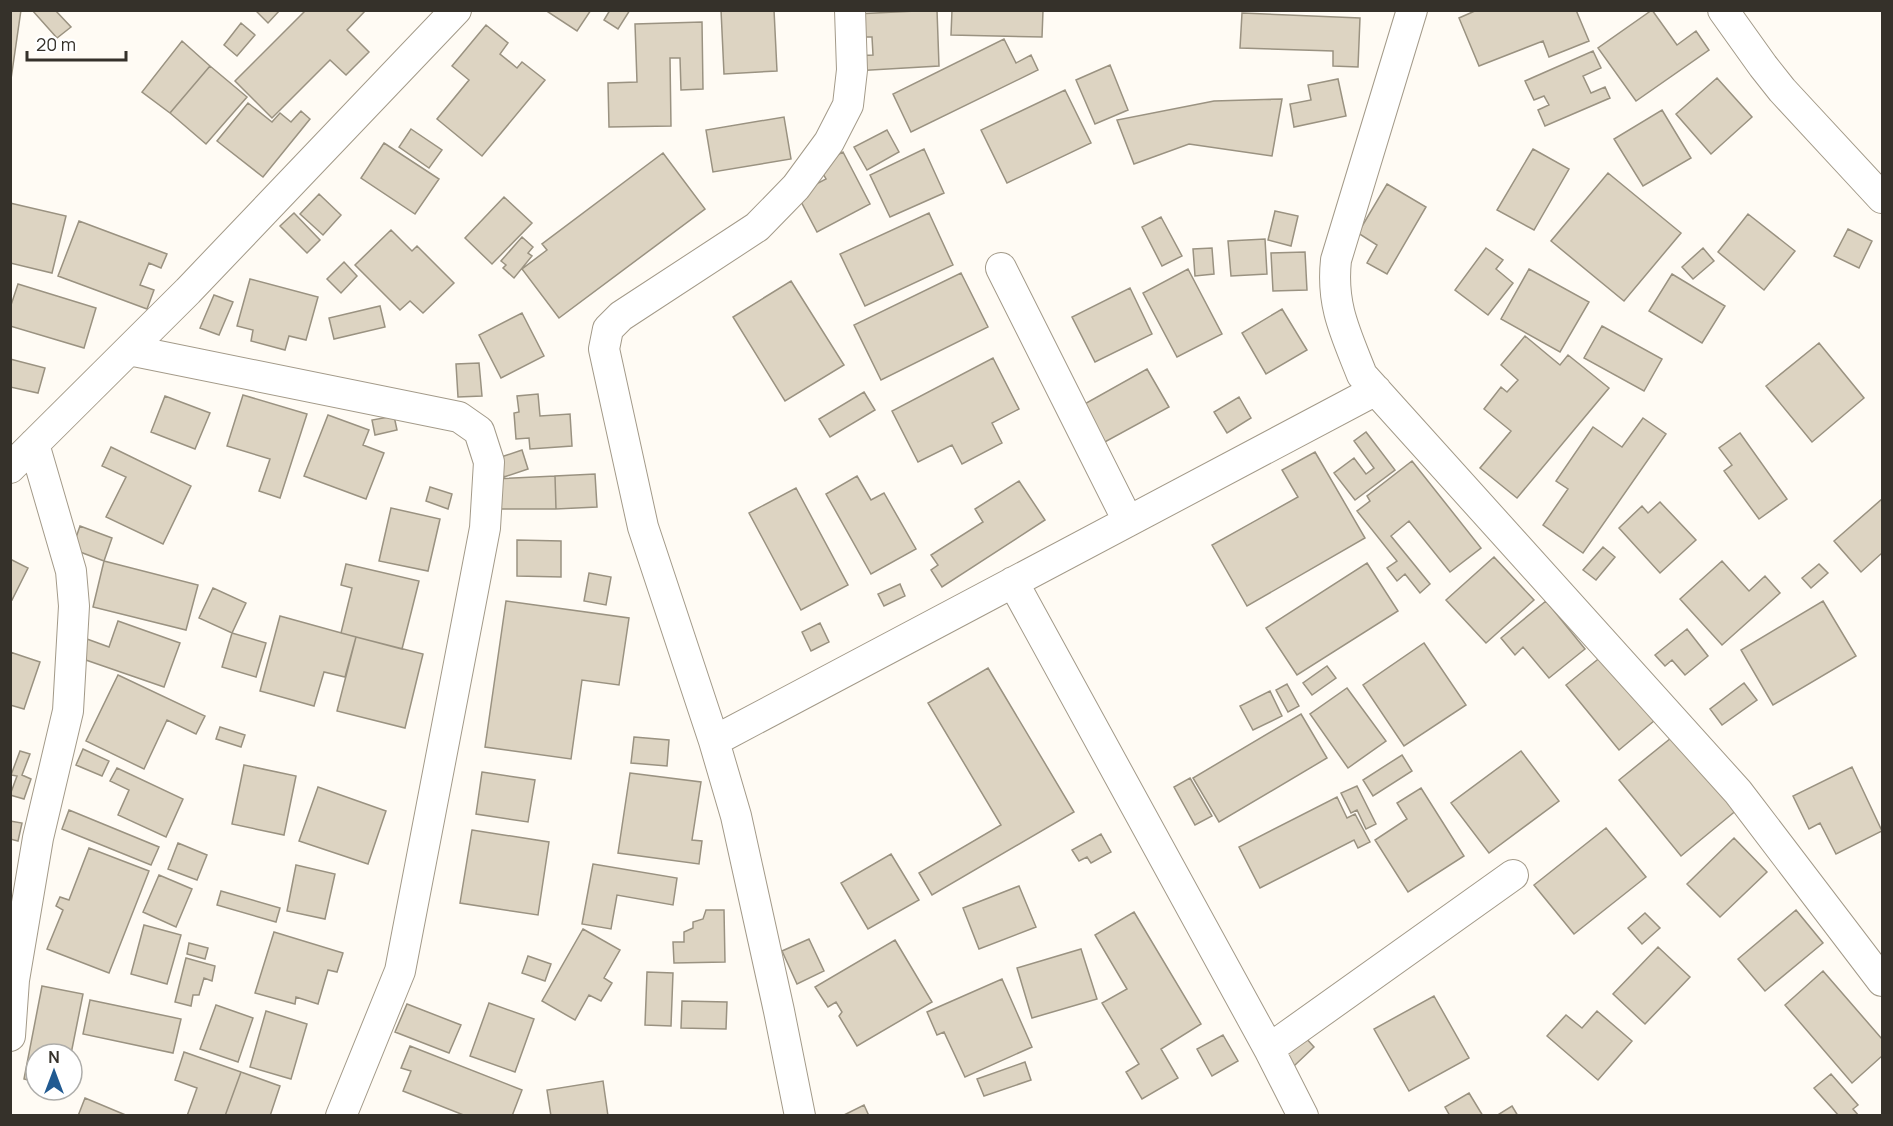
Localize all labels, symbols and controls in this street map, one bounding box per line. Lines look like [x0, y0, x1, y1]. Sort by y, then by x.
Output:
scale bar [27, 24, 126, 62]
text: 20 m [36, 32, 76, 56]
north arrow [24, 1042, 84, 1102]
text: N [48, 1046, 60, 1068]

